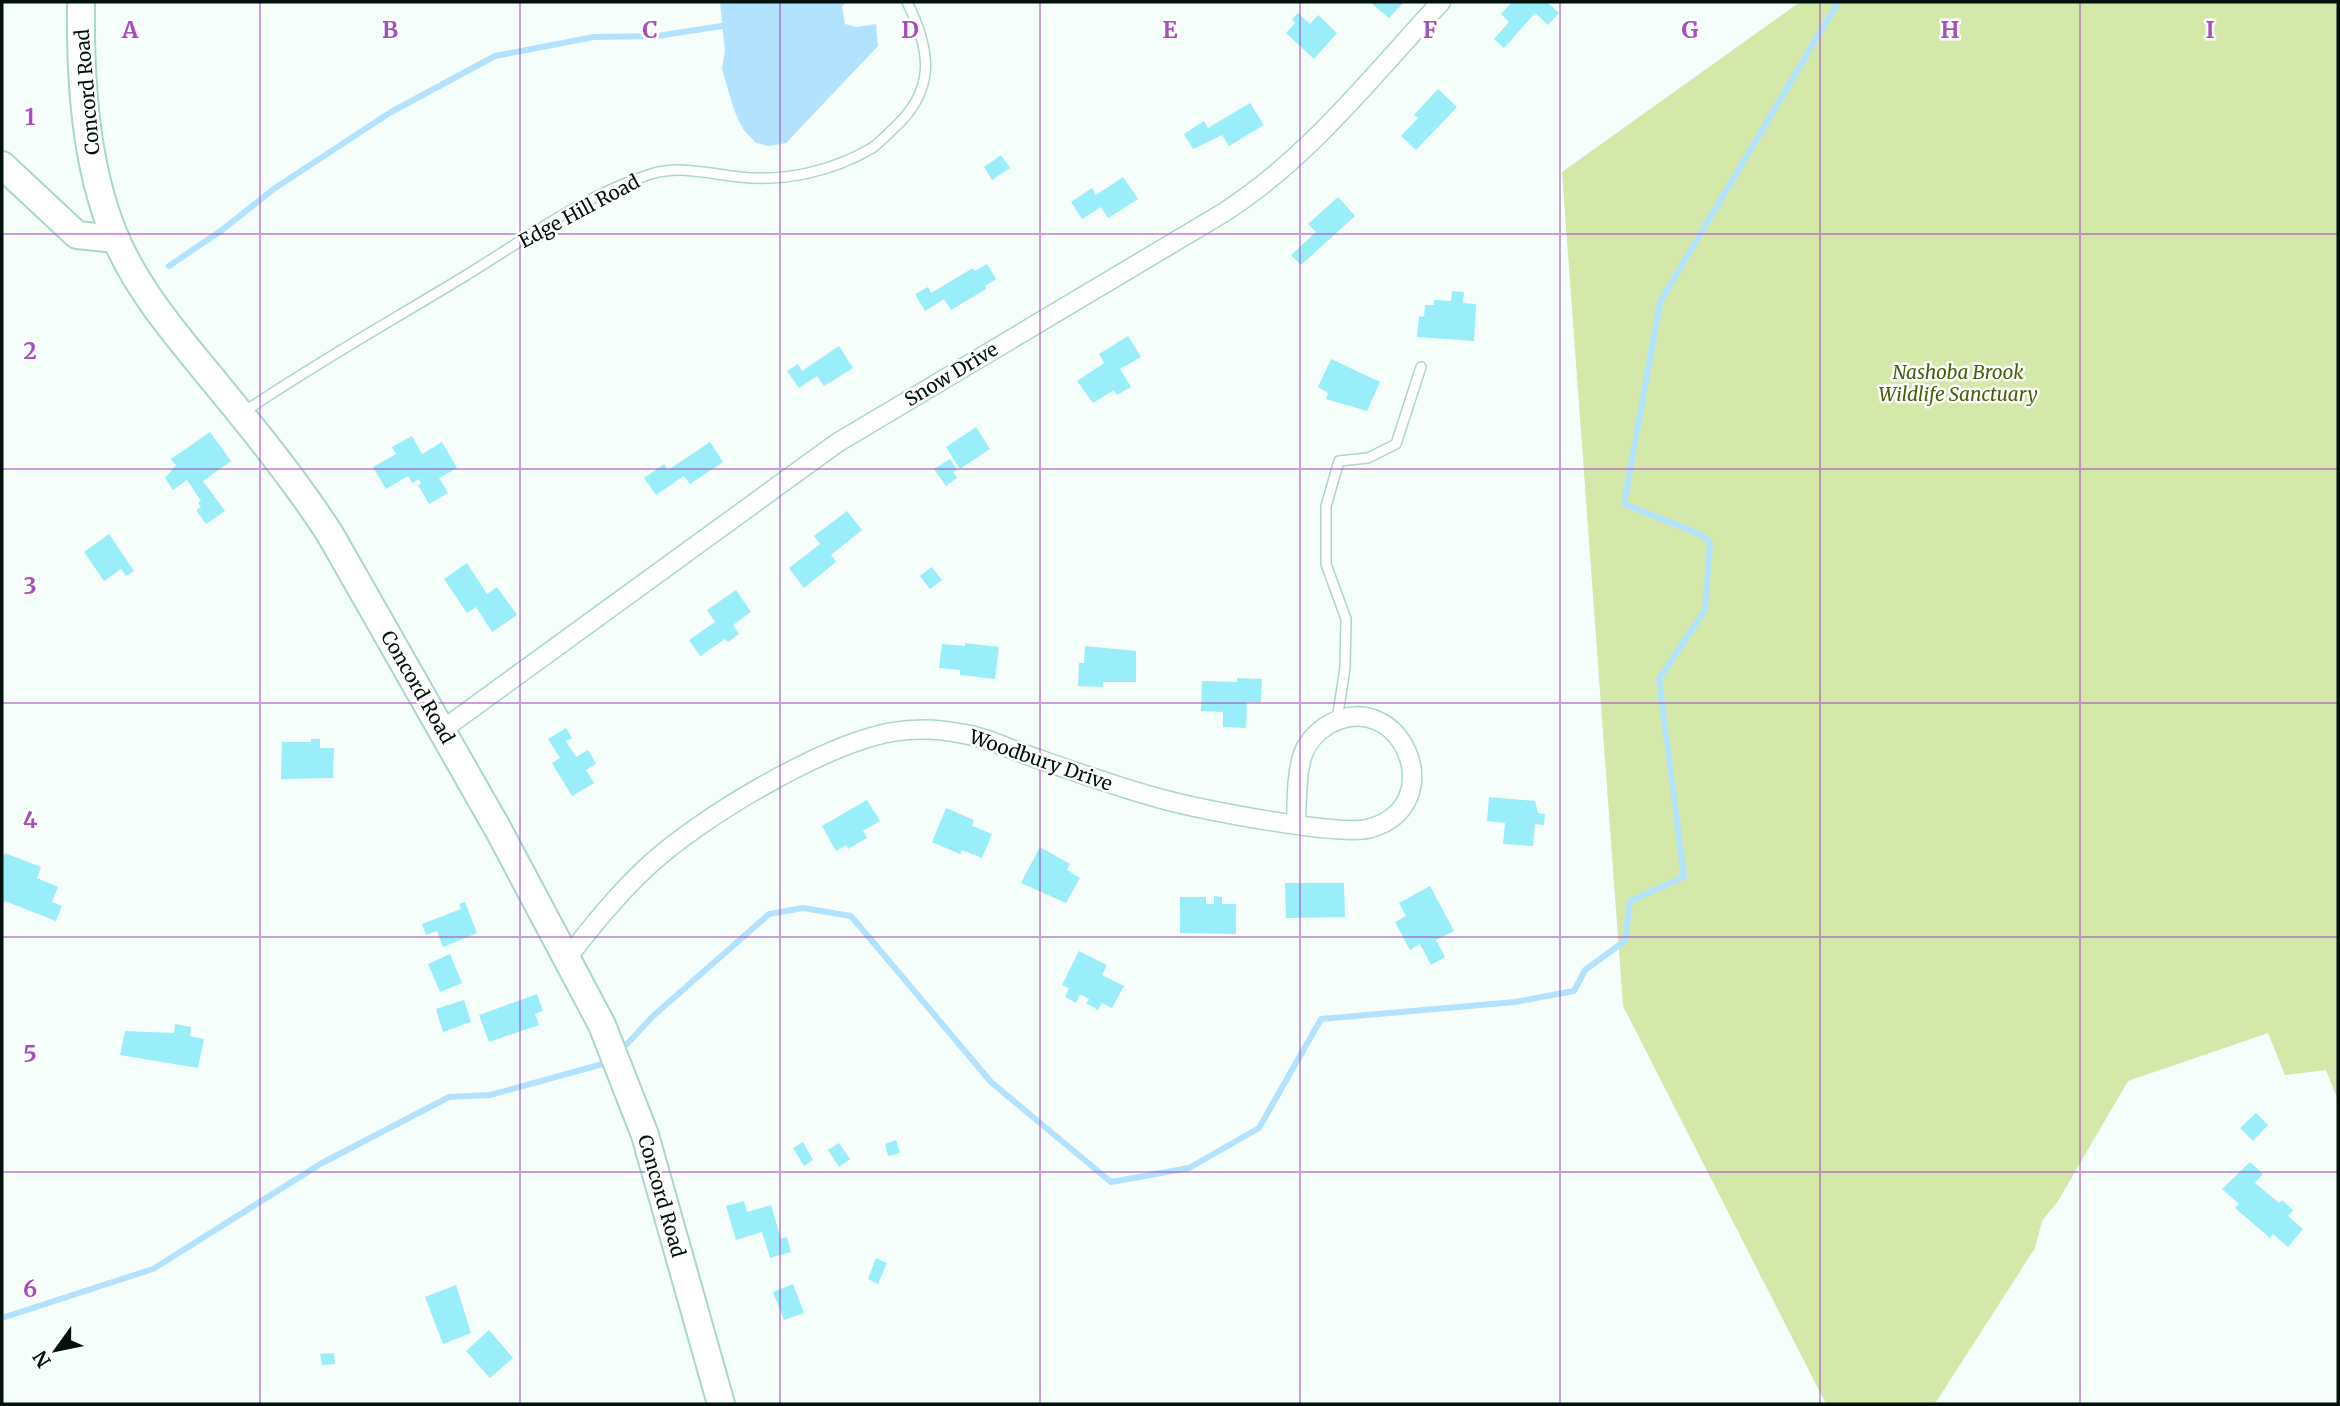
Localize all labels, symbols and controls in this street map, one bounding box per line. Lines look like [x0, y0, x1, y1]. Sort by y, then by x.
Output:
text: A [121, 15, 139, 44]
text: B [382, 15, 398, 44]
text: C [642, 15, 658, 44]
text: D [901, 15, 919, 44]
text: E [1162, 15, 1178, 44]
text: F [1423, 15, 1437, 44]
text: G [1682, 15, 1699, 44]
text: H [1941, 15, 1960, 44]
text: I [2205, 15, 2215, 44]
street label: Concord Road [70, 28, 104, 156]
text: 1 [25, 102, 36, 131]
street label: Edge Hill Road [515, 169, 643, 253]
text: 2 [23, 336, 37, 365]
street label: Snow Drive [900, 337, 1002, 411]
park label: Nashoba Brook Wildlife Sanctuary [1878, 360, 2038, 406]
text: 3 [23, 571, 37, 600]
street label: Concord Road [376, 626, 460, 748]
street label: Woodbury Drive [965, 724, 1116, 796]
text: 4 [23, 805, 38, 834]
text: 5 [23, 1039, 37, 1068]
street label: Concord Road [633, 1132, 691, 1260]
text: 6 [23, 1274, 37, 1303]
north arrow [21, 1315, 91, 1385]
text: N [28, 1346, 56, 1372]

